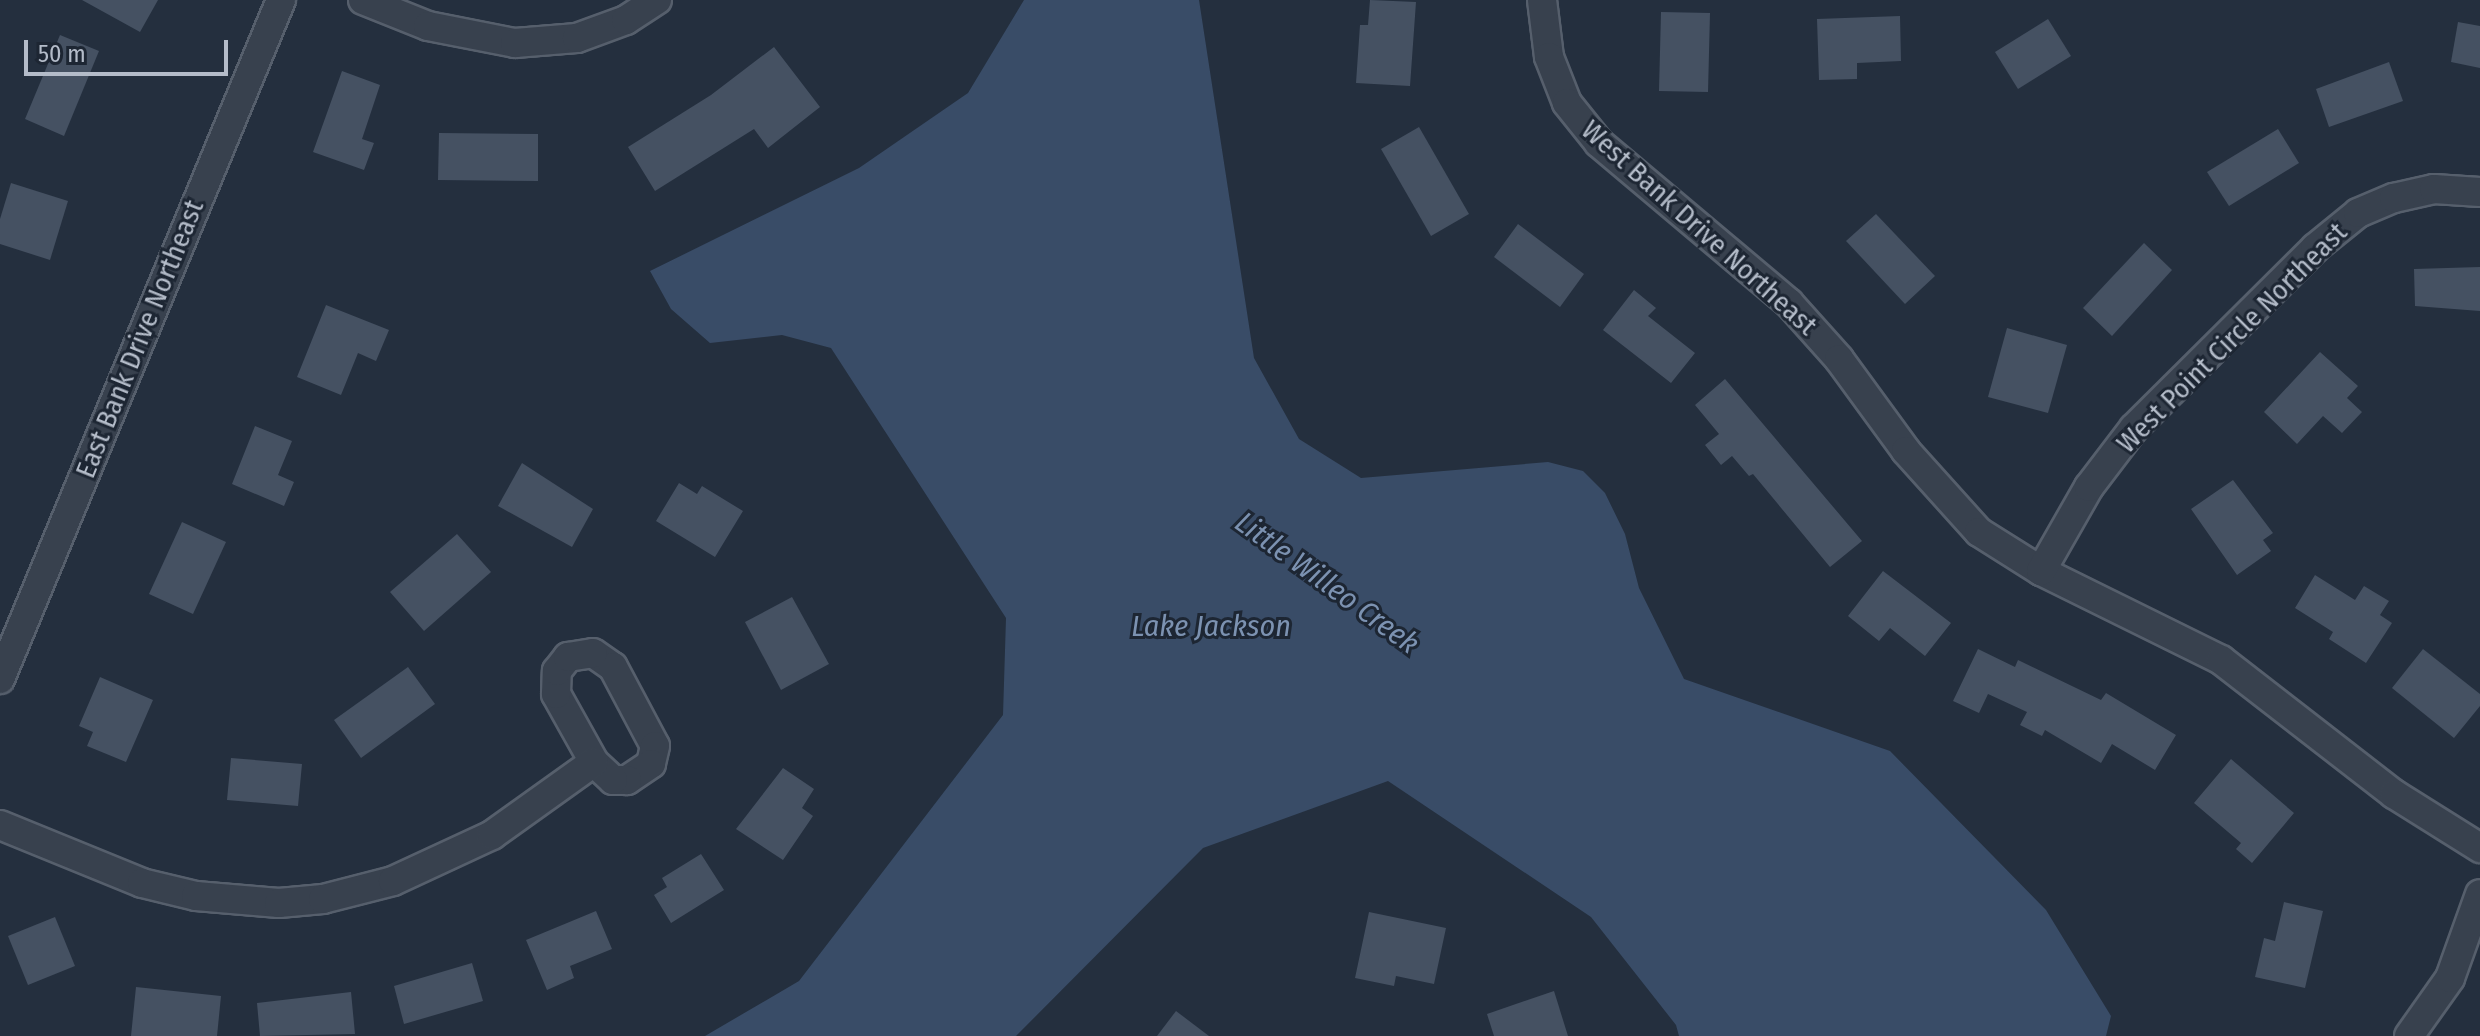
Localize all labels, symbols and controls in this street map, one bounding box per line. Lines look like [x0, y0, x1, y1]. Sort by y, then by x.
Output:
scale bar [28, 24, 232, 74]
text: 50 m [38, 40, 86, 68]
street label: West Bank Drive Northeast [1574, 113, 1824, 343]
street label: East Bank Drive Northeast [69, 195, 211, 483]
street label: West Point Circle Northeast [2110, 216, 2354, 460]
water label: Little Willeo Creek [1228, 504, 1426, 662]
water label: Lake Jackson [1131, 608, 1291, 644]

